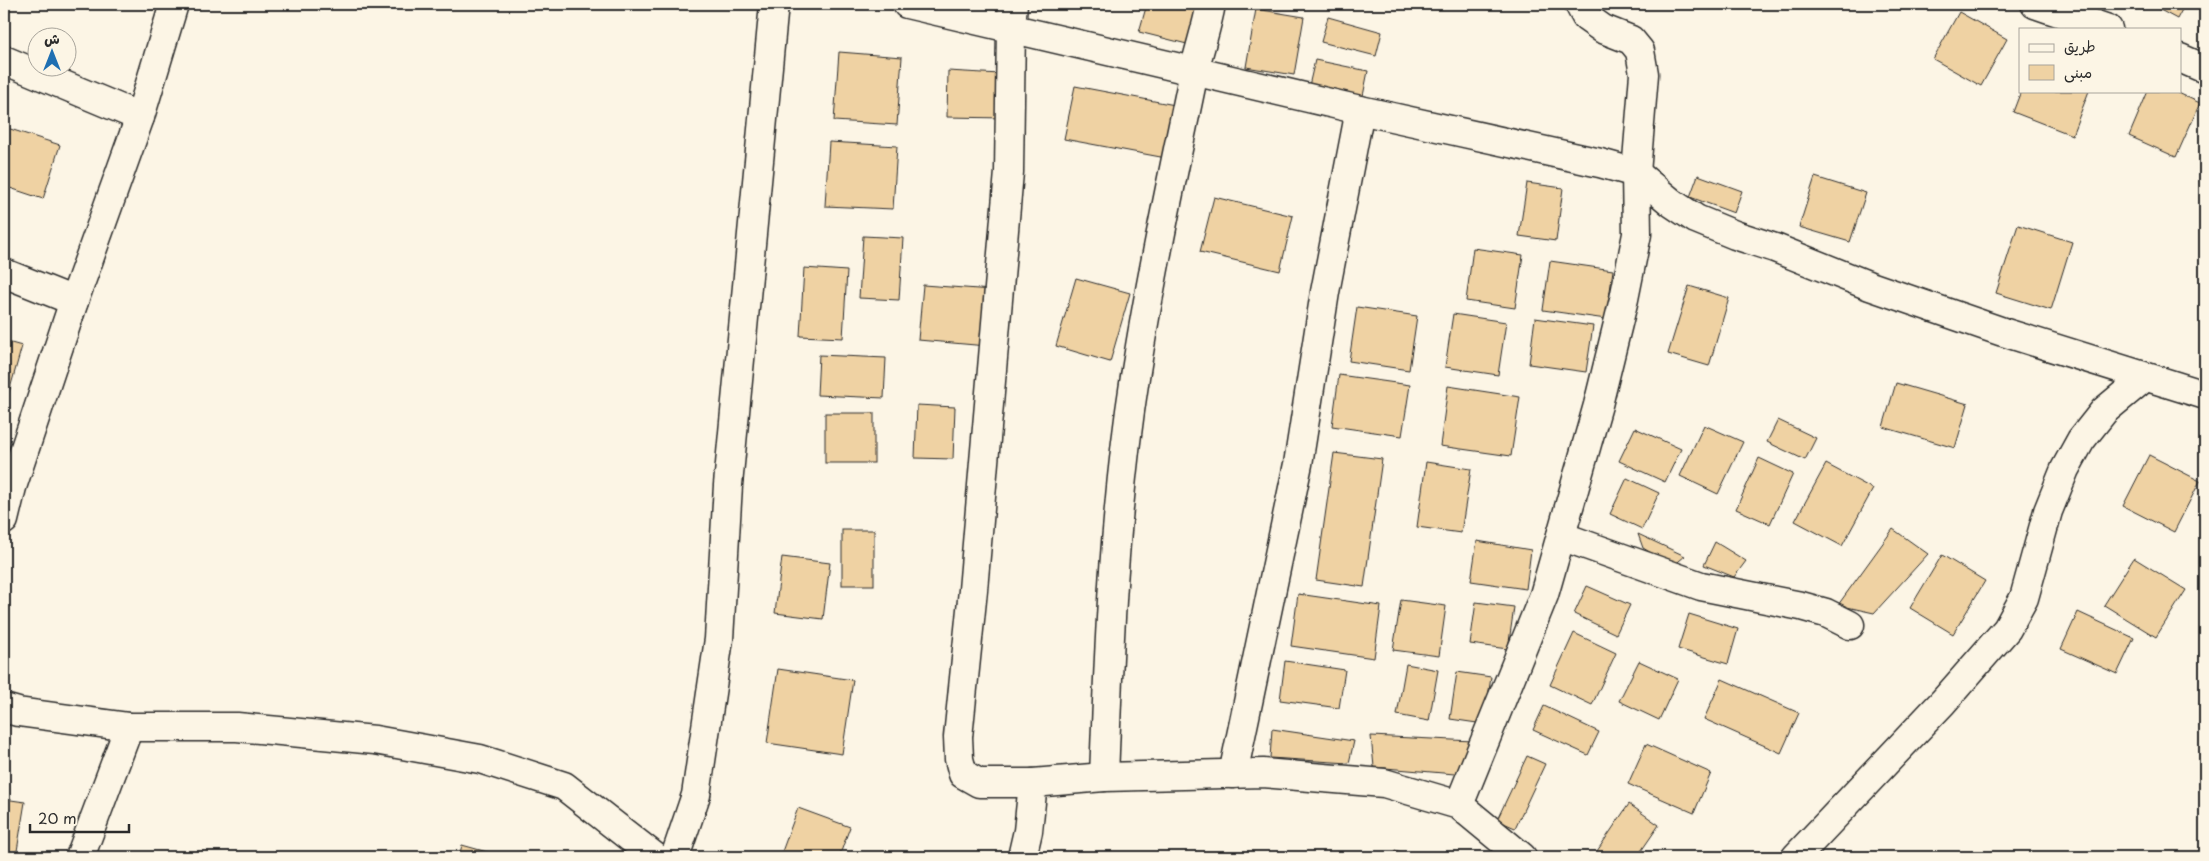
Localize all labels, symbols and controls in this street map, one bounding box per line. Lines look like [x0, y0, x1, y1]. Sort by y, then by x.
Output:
north arrow [28, 28, 78, 78]
text: ش [44, 28, 60, 49]
legend [2019, 28, 2182, 92]
text: طريق [2064, 34, 2096, 57]
text: مبنى [2064, 60, 2092, 83]
scale bar [30, 801, 129, 833]
text: 20 m [38, 806, 77, 829]

